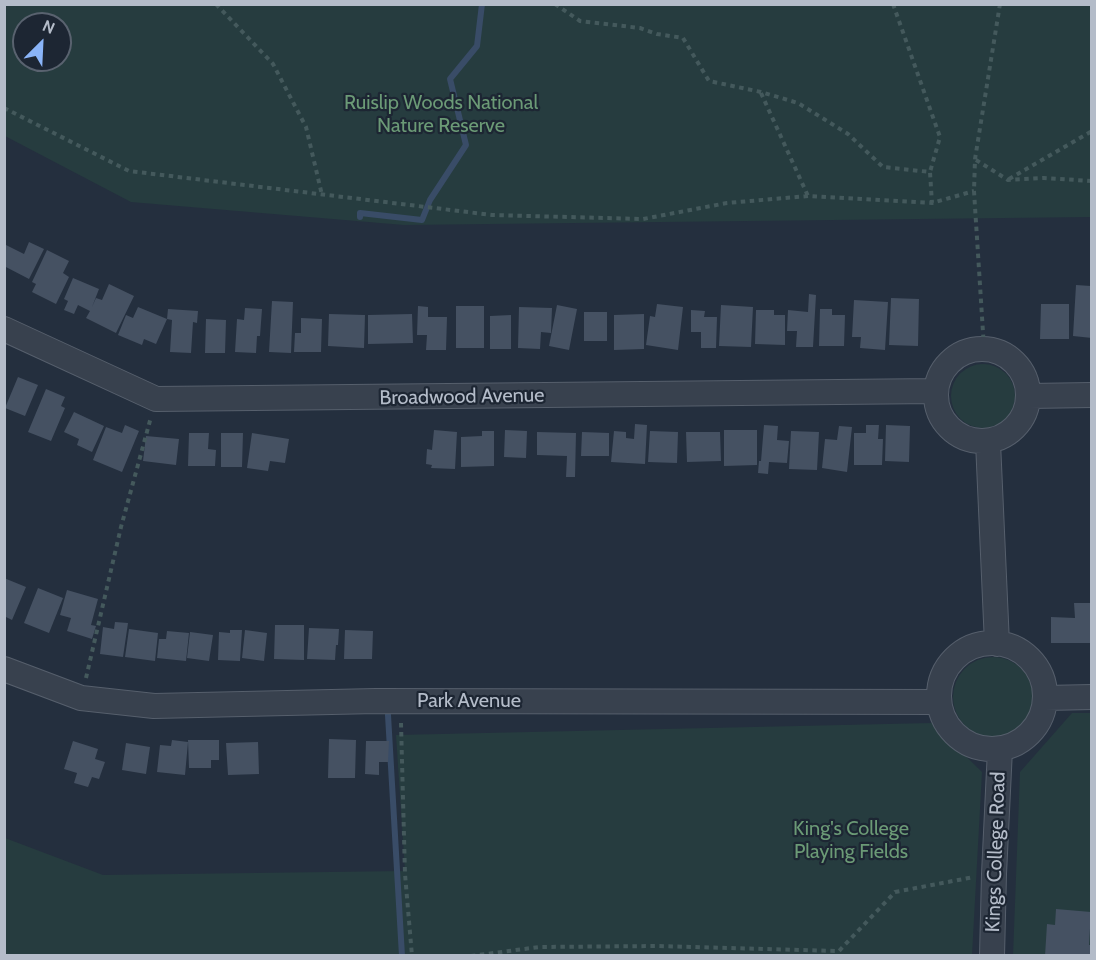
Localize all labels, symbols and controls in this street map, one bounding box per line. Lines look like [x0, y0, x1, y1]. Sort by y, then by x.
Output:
north arrow [12, 12, 72, 72]
text: N [40, 16, 58, 38]
park label: Ruislip Woods National Nature Reserve [344, 91, 538, 138]
street label: Broadwood Avenue [379, 384, 545, 410]
street label: Park Avenue [417, 689, 521, 713]
street label: Kings College Road [981, 771, 1011, 933]
park label: King's College Playing Fields [793, 817, 909, 864]

